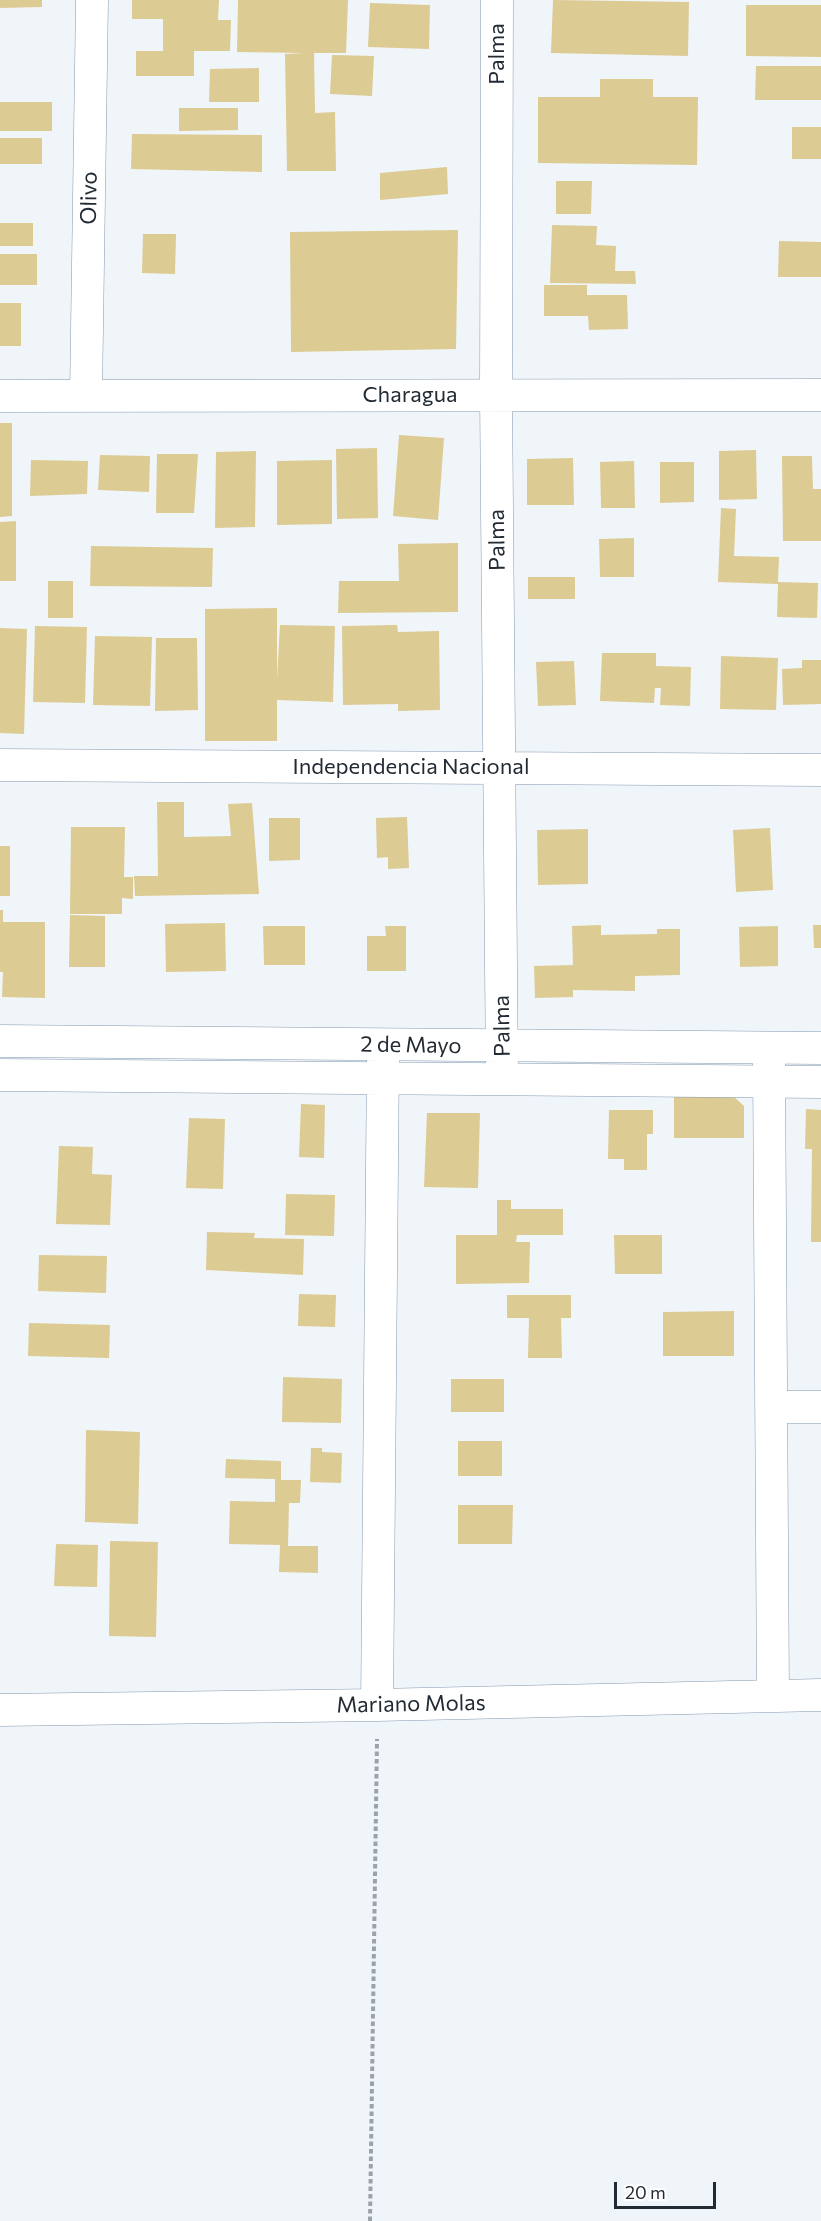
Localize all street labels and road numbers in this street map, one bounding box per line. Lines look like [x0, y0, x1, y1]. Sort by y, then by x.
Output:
street label: Palma [484, 23, 510, 85]
street label: Olivo [75, 171, 103, 225]
street label: Charagua [363, 382, 457, 408]
street label: Palma [483, 509, 511, 571]
street label: Independencia Nacional [293, 754, 529, 780]
street label: Palma [488, 995, 516, 1057]
street label: 2 de Mayo [360, 1031, 462, 1059]
street label: Mariano Molas [336, 1689, 486, 1719]

